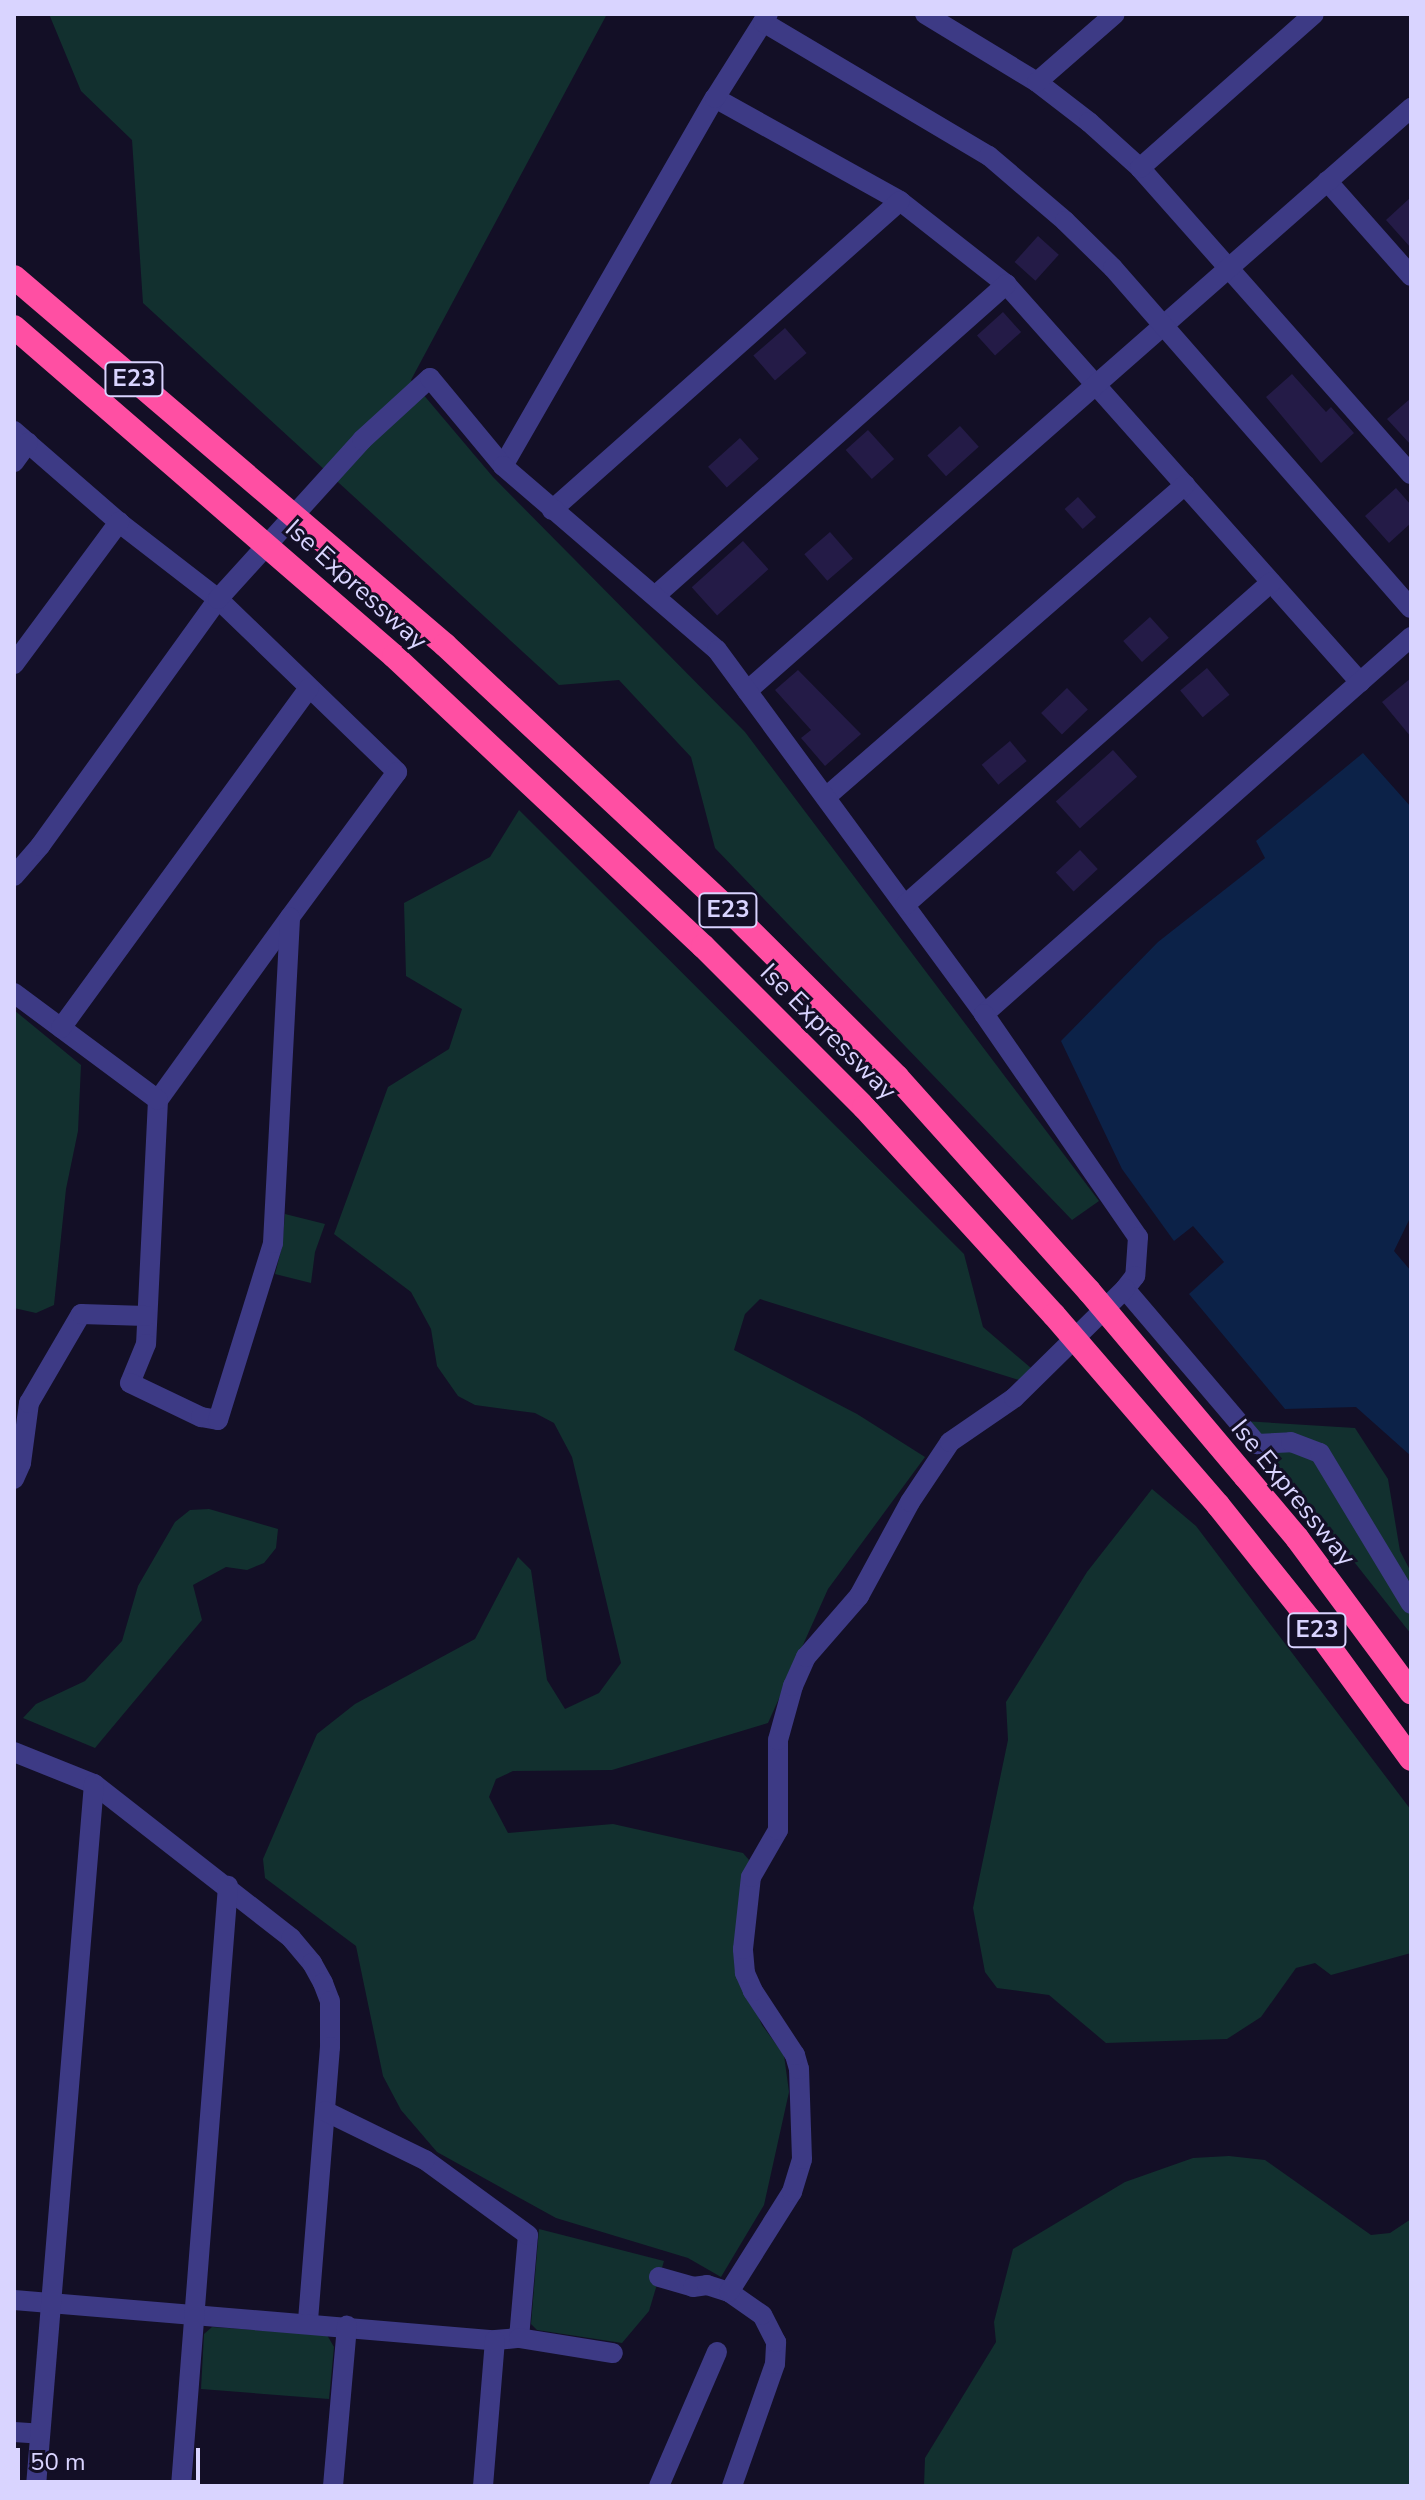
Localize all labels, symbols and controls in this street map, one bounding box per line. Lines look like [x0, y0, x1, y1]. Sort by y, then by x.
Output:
road number: E23 [104, 359, 164, 399]
street label: Ise Expressway [279, 513, 433, 657]
road number: E23 [698, 890, 758, 930]
street label: Ise Expressway [753, 957, 903, 1107]
street label: Ise Expressway [1224, 1413, 1362, 1573]
road number: E23 [1287, 1610, 1347, 1650]
scale bar [20, 2432, 204, 2482]
text: 50 m [30, 2446, 86, 2478]

